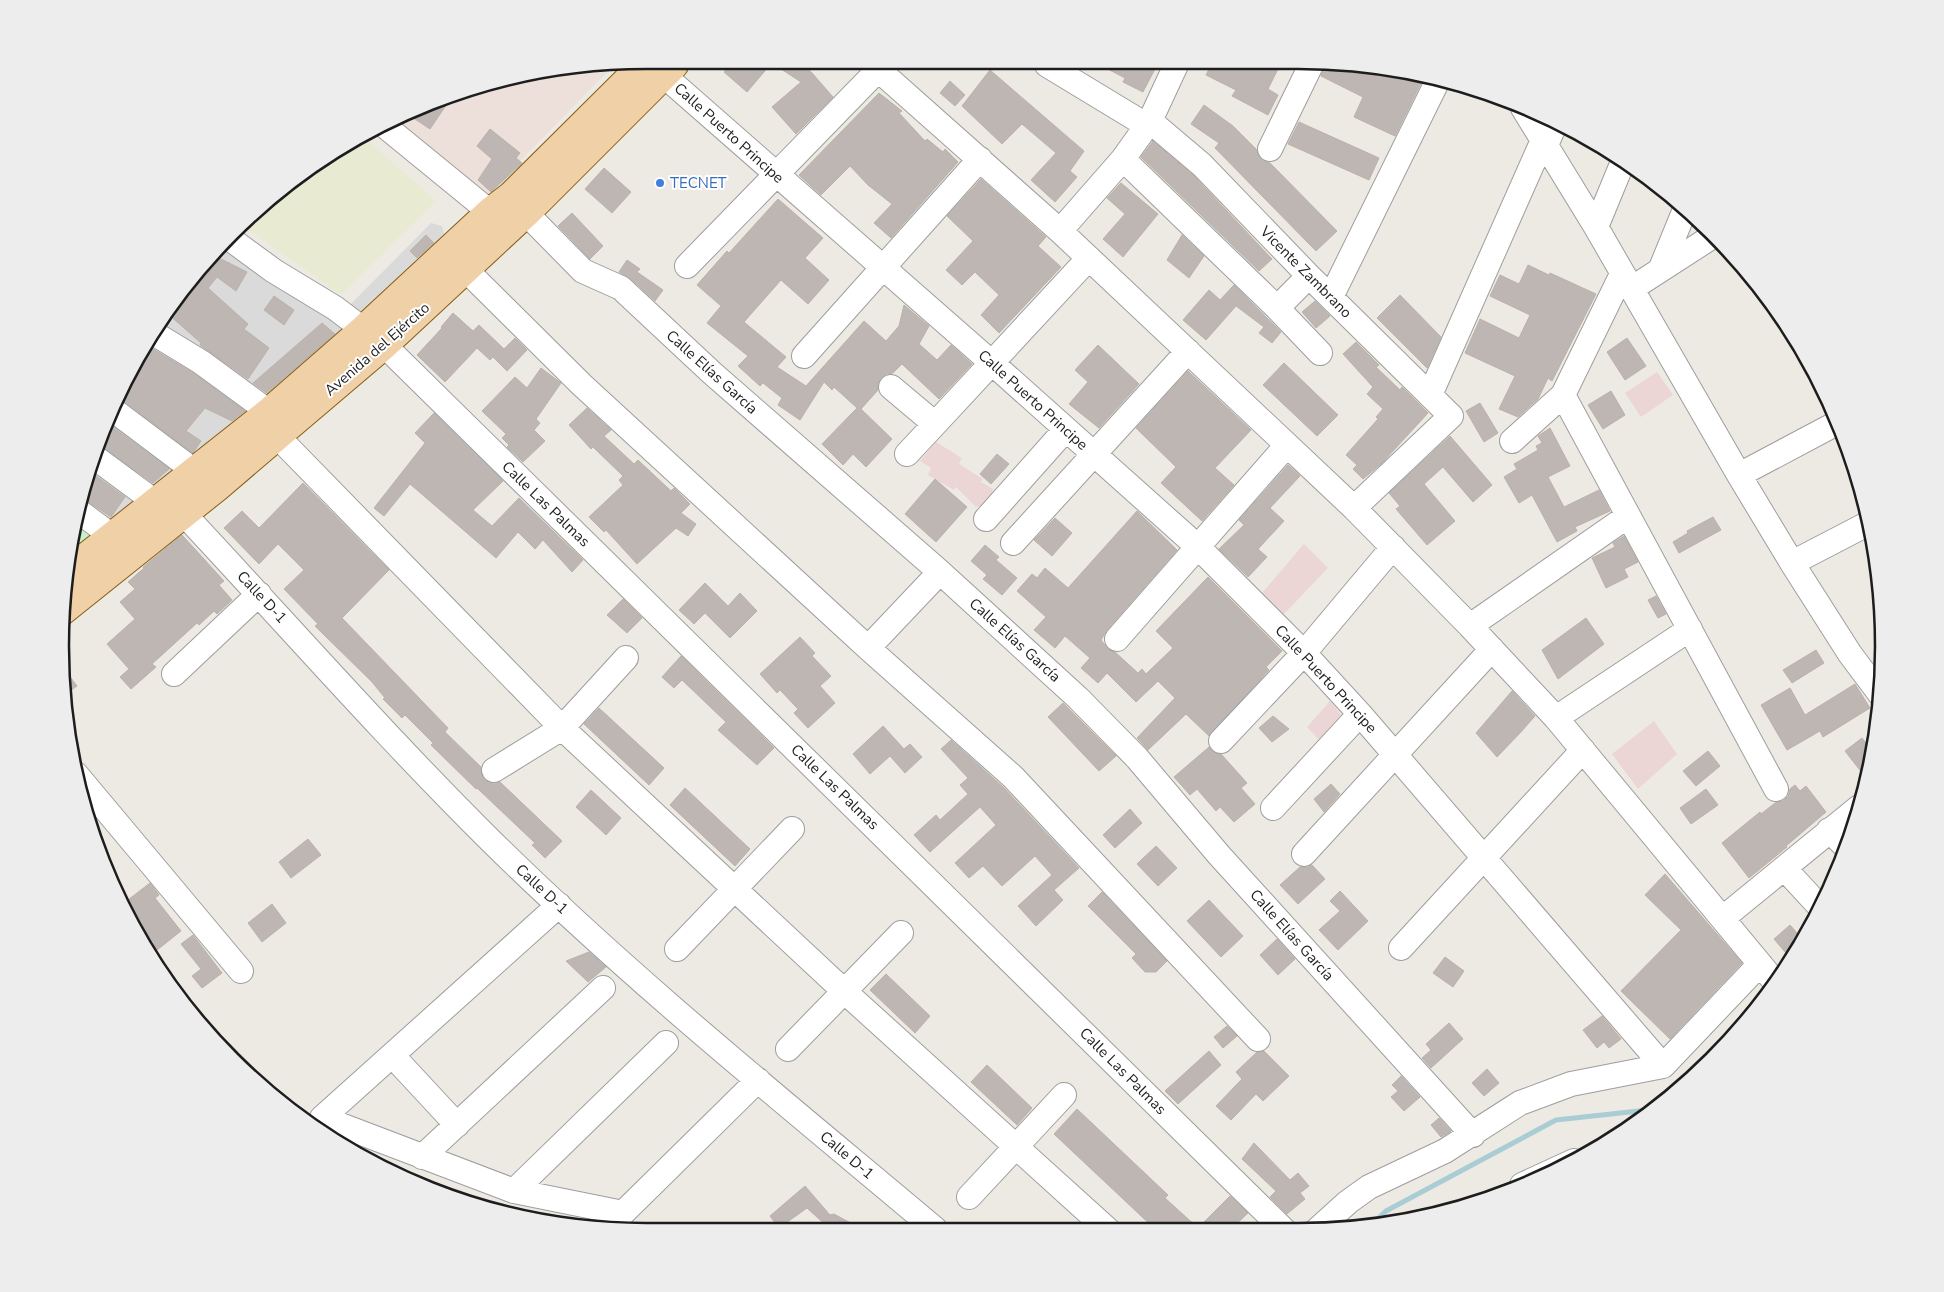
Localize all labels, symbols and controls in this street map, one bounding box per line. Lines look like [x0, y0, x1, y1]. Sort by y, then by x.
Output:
street label: Calle Puerto Principe [670, 78, 788, 188]
place label: TECNET [670, 173, 727, 193]
marker: TECNET [654, 177, 666, 189]
street label: Vicente Zambrano [1255, 221, 1356, 322]
street label: Avenida del Ejército [320, 298, 434, 400]
street label: Calle Elías García [662, 326, 762, 418]
street label: Calle Puerto Principe [974, 345, 1092, 455]
street label: Calle Las Palmas [498, 457, 594, 551]
street label: Calle D-1 [233, 566, 291, 628]
street label: Calle Elías García [965, 594, 1065, 686]
street label: Calle Puerto Principe [1271, 621, 1381, 737]
street label: Calle Las Palmas [787, 740, 883, 834]
street label: Calle D-1 [511, 860, 573, 918]
street label: Calle Elías García [1246, 885, 1338, 985]
street label: Calle Las Palmas [1075, 1023, 1171, 1119]
street label: Calle D-1 [816, 1126, 878, 1184]

